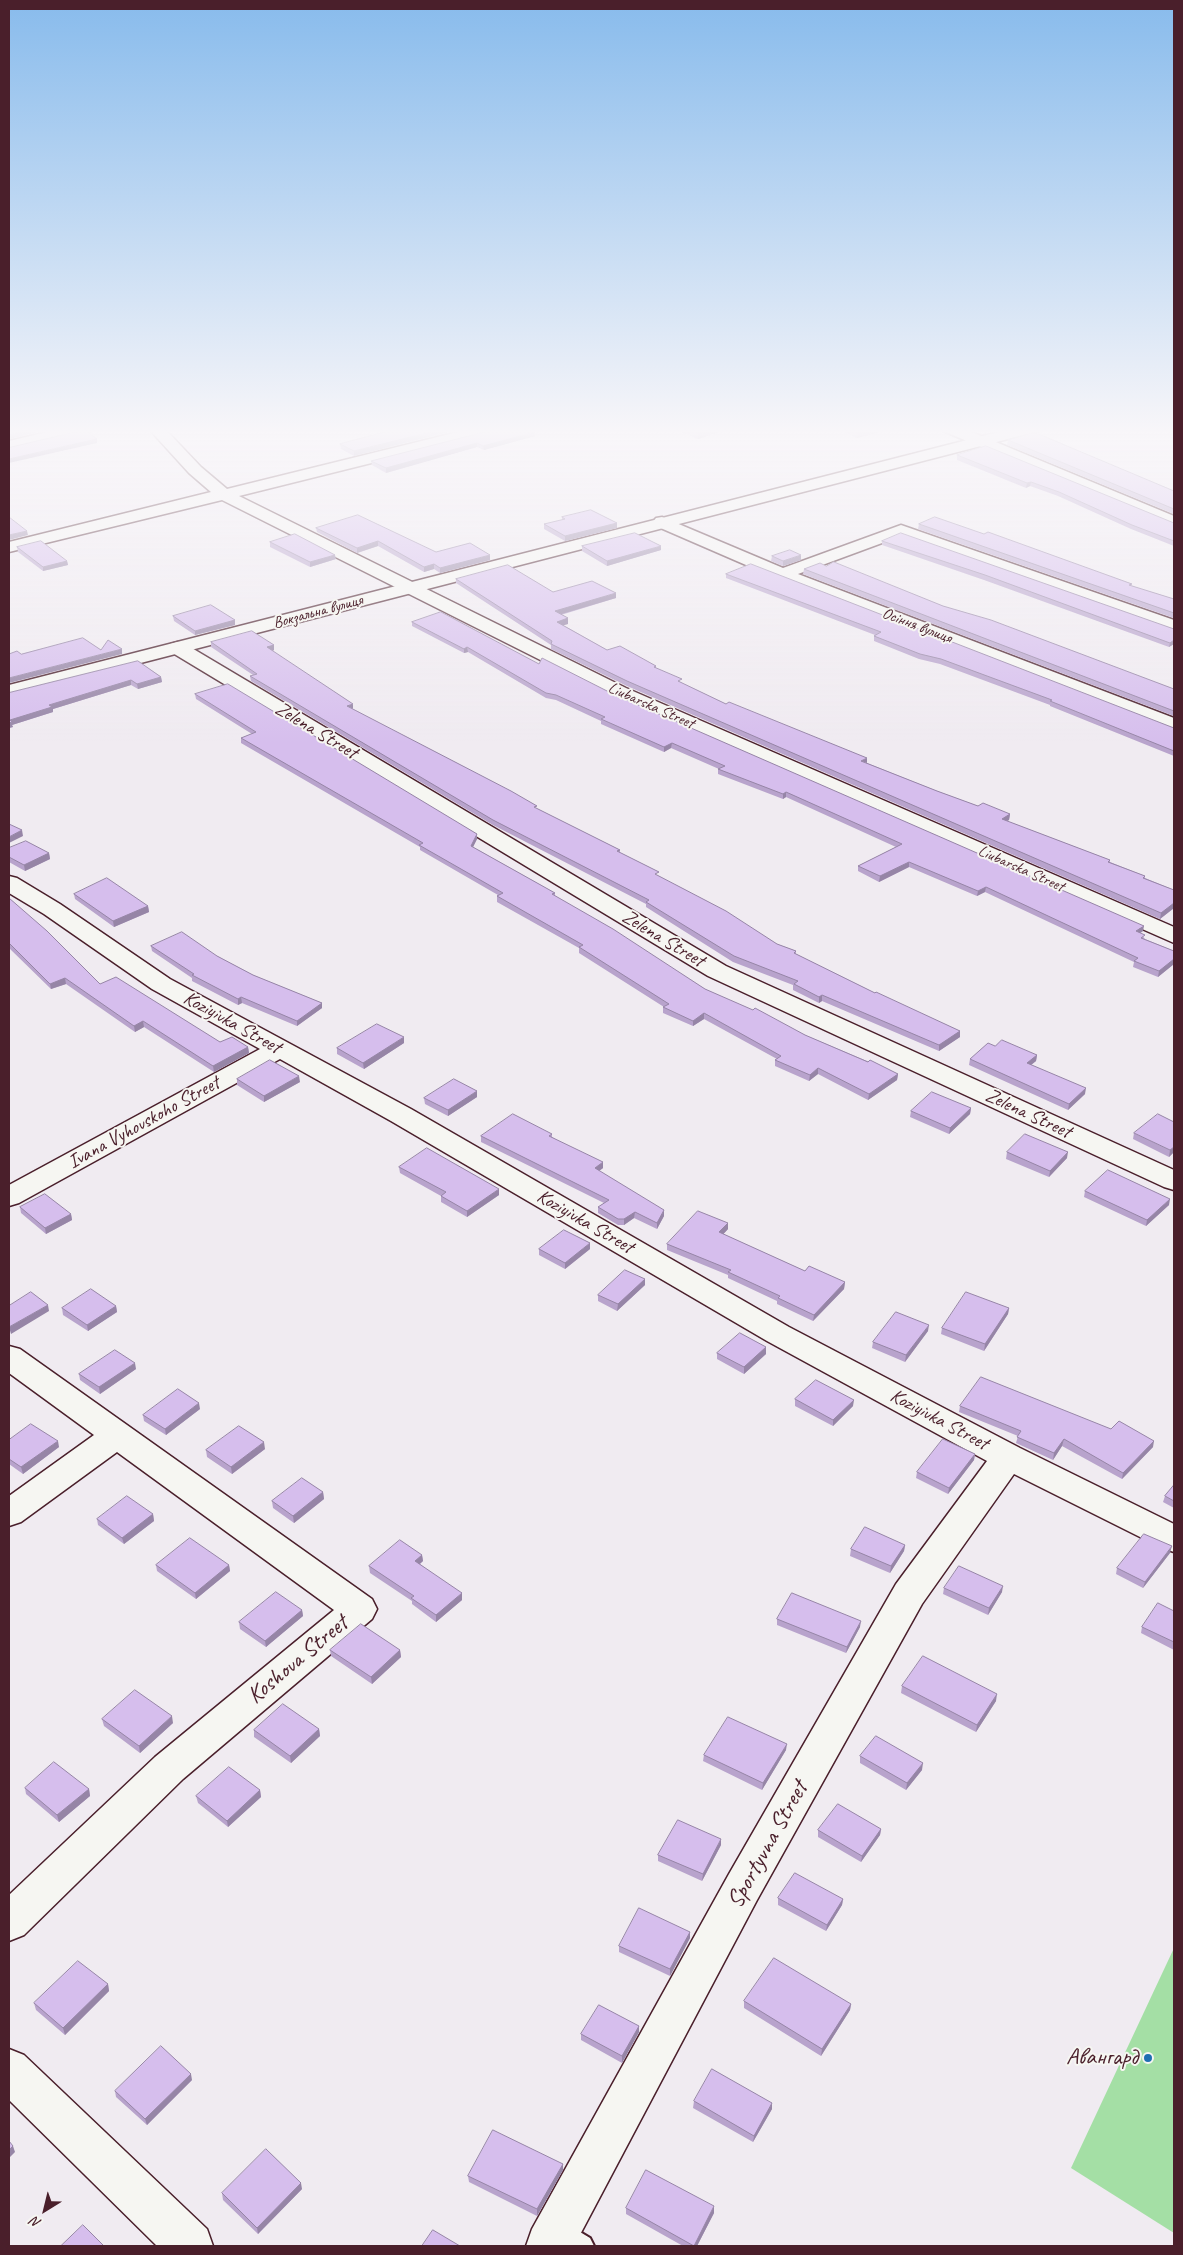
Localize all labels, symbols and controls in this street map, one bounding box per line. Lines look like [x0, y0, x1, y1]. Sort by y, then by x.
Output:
street label: Вокзальна вулиця [271, 591, 365, 633]
street label: Осіння вулиця [879, 604, 955, 648]
street label: Liubarska Street [605, 678, 697, 734]
street label: Zelena Street [270, 697, 362, 765]
street label: Liubarska Street [975, 841, 1067, 897]
street label: Zelena Street [617, 905, 709, 973]
street label: Koziyivka Street [179, 986, 285, 1060]
street label: Ivana Vyhovskoho Street [64, 1071, 224, 1175]
street label: Zelena Street [981, 1084, 1075, 1144]
street label: Koziyivka Street [532, 1185, 638, 1259]
street label: Koziyivka Street [886, 1384, 992, 1456]
street label: Koshova Street [242, 1610, 354, 1710]
street label: Sportyvna Street [721, 1777, 815, 1913]
place label: Авангард [1066, 2044, 1138, 2072]
marker: Авангард [1142, 2052, 1154, 2064]
north arrow [20, 2185, 70, 2235]
text: N [27, 2213, 44, 2232]

